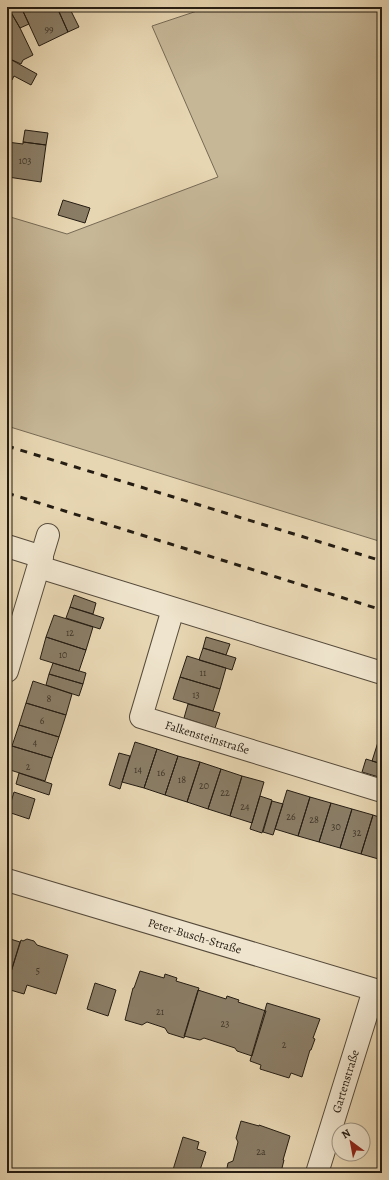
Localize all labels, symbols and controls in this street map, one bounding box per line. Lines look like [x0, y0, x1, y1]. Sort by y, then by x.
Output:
house number: 99 [44, 22, 54, 35]
house number: 103 [19, 154, 31, 167]
house number: 12 [66, 626, 74, 639]
house number: 10 [59, 648, 67, 661]
house number: 11 [200, 666, 207, 679]
house number: 13 [192, 688, 200, 701]
house number: 8 [47, 692, 52, 705]
house number: 6 [40, 714, 45, 727]
street label: Falkensteinstraße [163, 717, 251, 758]
house number: 4 [33, 736, 38, 749]
house number: 2 [26, 760, 31, 773]
house number: 14 [134, 763, 142, 776]
house number: 16 [157, 766, 165, 779]
house number: 18 [178, 773, 186, 786]
house number: 20 [199, 779, 209, 792]
house number: 22 [220, 786, 230, 799]
house number: 24 [240, 800, 250, 813]
house number: 26 [286, 810, 296, 823]
house number: 28 [309, 813, 319, 826]
house number: 30 [331, 820, 341, 833]
house number: 32 [353, 826, 362, 839]
street label: Peter-Busch-Straße [146, 915, 244, 958]
house number: 5 [36, 964, 40, 977]
house number: 21 [156, 1005, 165, 1018]
house number: 23 [221, 1017, 229, 1030]
house number: 2 [282, 1038, 287, 1051]
street label: Gartenstraße [328, 1048, 363, 1115]
north arrow [331, 1122, 371, 1162]
text: N [339, 1125, 353, 1142]
house number: 2a [256, 1145, 266, 1158]

